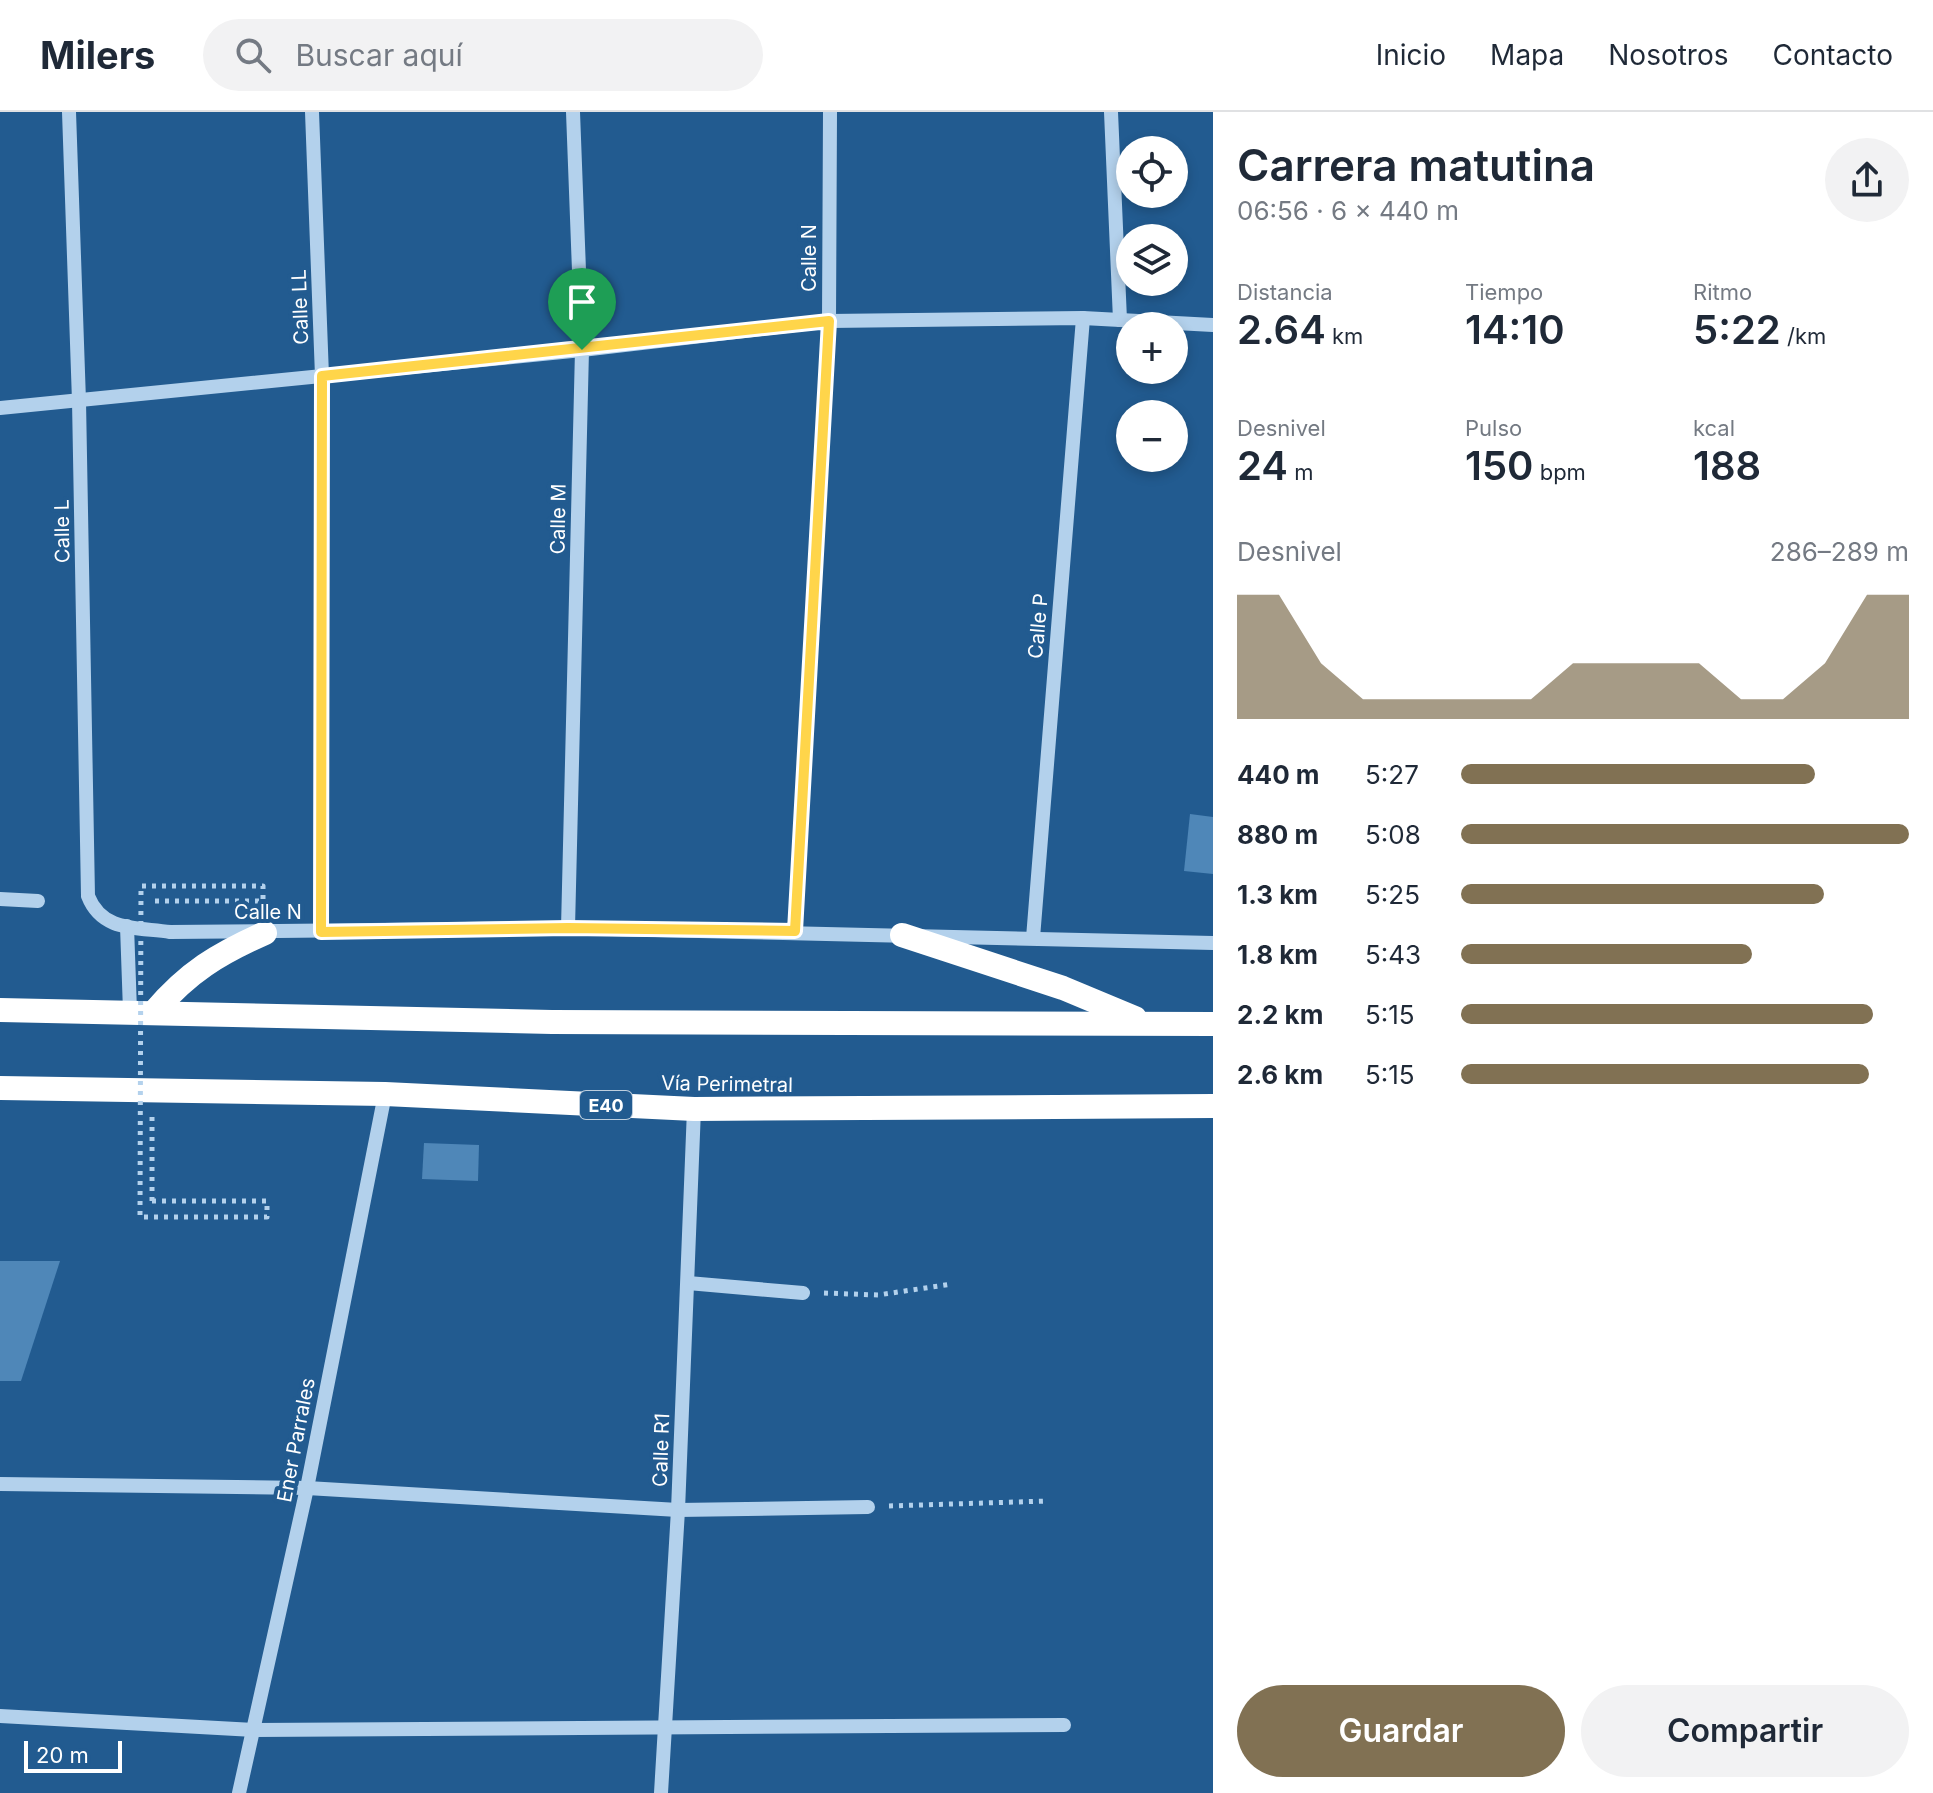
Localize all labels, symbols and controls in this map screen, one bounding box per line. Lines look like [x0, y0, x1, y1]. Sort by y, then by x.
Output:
search box [203, 19, 763, 91]
text: Milers [40, 32, 155, 78]
icon: search [231, 33, 275, 77]
text: Buscar aquí [295, 37, 463, 73]
text: Inicio [1376, 38, 1446, 72]
text: Mapa [1490, 38, 1564, 72]
text: Nosotros [1608, 38, 1729, 72]
text: Contacto [1773, 38, 1893, 72]
map controls [1116, 136, 1188, 472]
button: locate [1116, 136, 1188, 208]
text: Carrera matutina [1237, 138, 1595, 192]
button: share [1825, 138, 1909, 222]
text: 06:56 · 6 × 440 m [1237, 195, 1459, 226]
street label: Calle N [797, 224, 821, 292]
button: layers [1116, 224, 1188, 296]
pin [548, 268, 616, 350]
street label: Calle LL [287, 269, 313, 345]
text: Distancia [1237, 279, 1333, 305]
text: Tiempo [1465, 279, 1543, 305]
text: Ritmo [1693, 279, 1752, 305]
icon: arrive [560, 280, 604, 324]
text: 2.64 [1237, 305, 1326, 354]
text: 14:10 [1465, 305, 1565, 354]
text: 5:22 [1693, 305, 1781, 354]
button: + [1116, 312, 1188, 384]
text: km [1326, 323, 1363, 349]
text: /km [1781, 323, 1826, 349]
button: − [1116, 400, 1188, 472]
text: Desnivel [1237, 415, 1326, 441]
text: Pulso [1465, 415, 1522, 441]
text: kcal [1693, 415, 1735, 441]
text: 24 [1237, 441, 1288, 490]
text: 150 [1465, 441, 1533, 490]
text: 188 [1693, 441, 1761, 490]
text: m [1288, 459, 1313, 485]
text: bpm [1533, 459, 1586, 485]
street label: Calle M [545, 483, 571, 555]
street label: Calle L [49, 499, 75, 563]
text: Desnivel [1237, 536, 1342, 567]
text: 286–289 m [1770, 536, 1909, 567]
street label: Calle P [1023, 592, 1053, 660]
text: 440 m [1237, 759, 1320, 790]
text: 5:27 [1365, 759, 1419, 790]
text: 880 m [1237, 819, 1318, 850]
text: 5:08 [1365, 819, 1421, 850]
text: 1.3 km [1237, 879, 1318, 910]
text: 5:25 [1365, 879, 1420, 910]
street label: Calle N [234, 900, 302, 924]
text: 1.8 km [1237, 939, 1318, 970]
text: 5:43 [1365, 939, 1421, 970]
text: 2.2 km [1237, 999, 1323, 1030]
text: 5:15 [1365, 999, 1415, 1030]
text: 2.6 km [1237, 1059, 1323, 1090]
text: 5:15 [1365, 1059, 1415, 1090]
street label: Vía Perimetral [661, 1071, 793, 1097]
road number: E40 [580, 1091, 632, 1119]
street label: Ener Parrales [272, 1376, 320, 1504]
street label: Calle R1 [648, 1413, 674, 1487]
button: Guardar [1237, 1685, 1565, 1777]
button: Compartir [1581, 1685, 1909, 1777]
scale bar [24, 1737, 122, 1773]
text: 20 m [36, 1742, 89, 1768]

